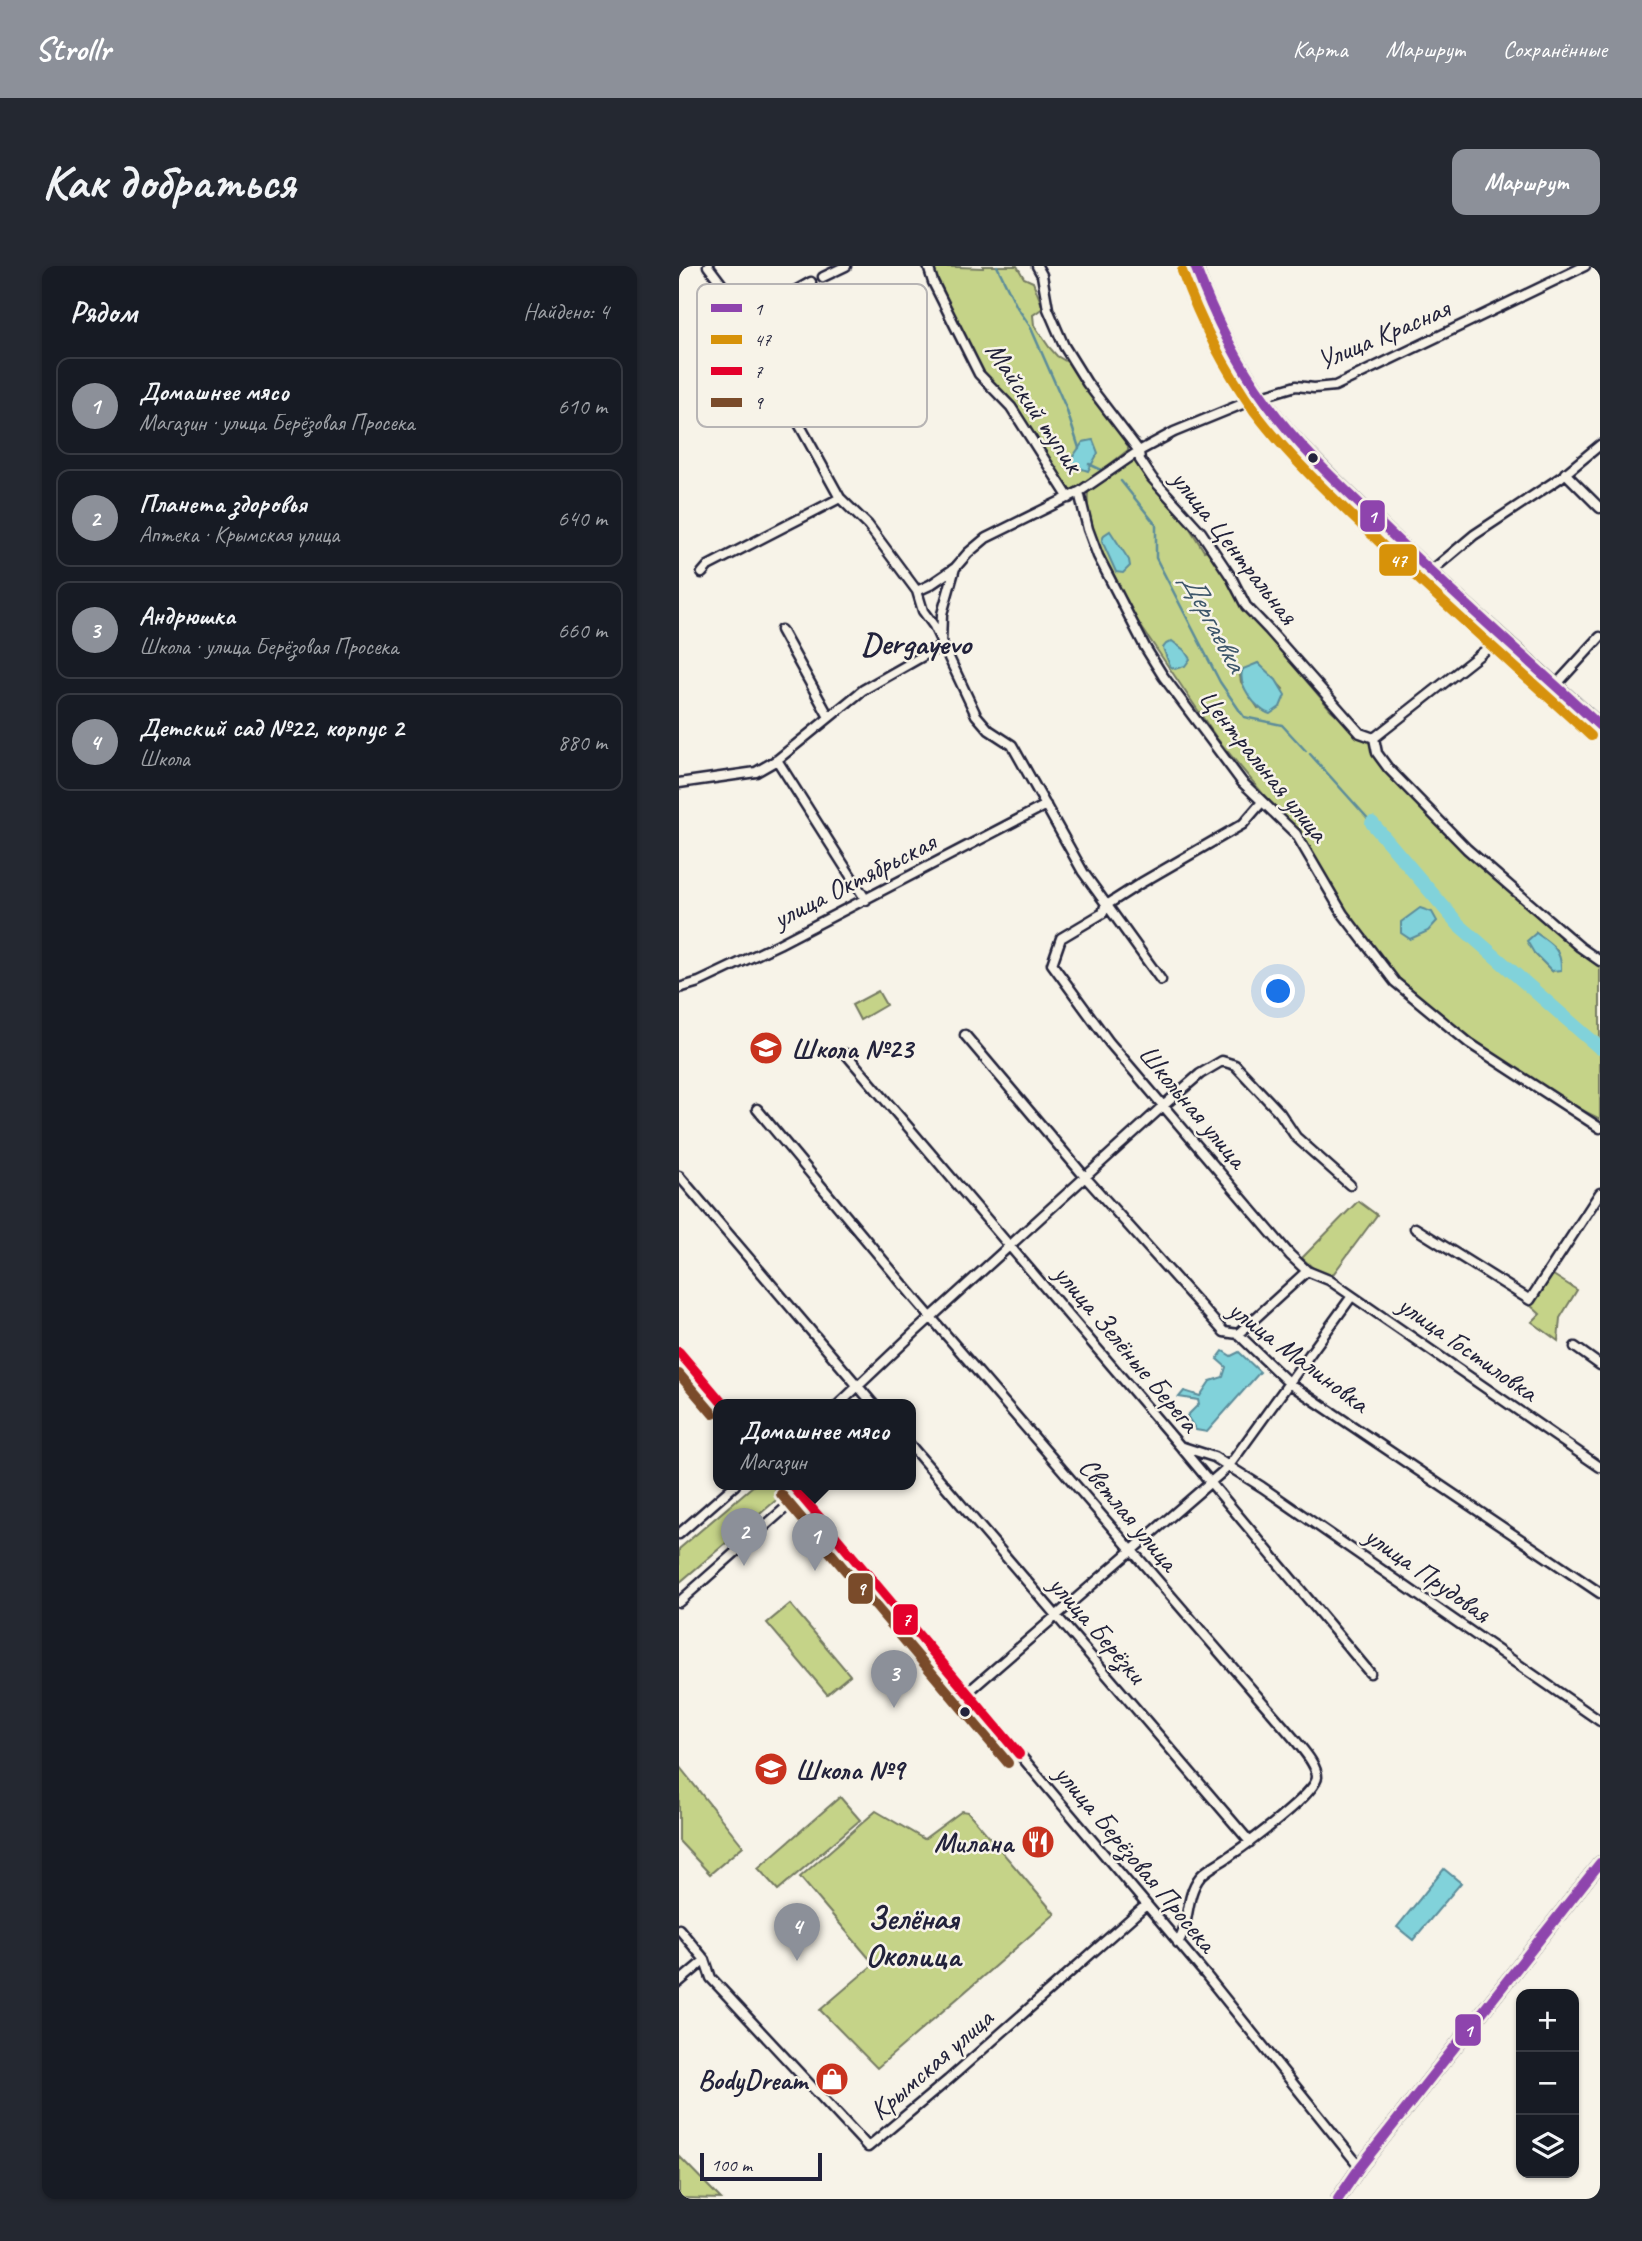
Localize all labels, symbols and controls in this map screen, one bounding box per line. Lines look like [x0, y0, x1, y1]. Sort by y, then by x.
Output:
text: Strollr [35, 28, 110, 70]
text: Карта [1293, 34, 1348, 64]
text: Маршрут [1386, 34, 1465, 64]
text: Сохранённые [1503, 34, 1607, 64]
button: Маршрут [1452, 149, 1600, 215]
text: Как добраться [42, 151, 295, 213]
legend [697, 284, 927, 427]
street label: Улица Красная [1312, 290, 1457, 378]
text: Рядом [70, 293, 137, 331]
text: Найдено: 4 [523, 297, 609, 326]
text: 1 [754, 297, 764, 321]
text: 47 [754, 328, 773, 352]
street label: Майский тупик [978, 335, 1093, 481]
text: 7 [754, 360, 764, 384]
text: Домашнее мясо [139, 375, 289, 408]
text: 9 [754, 391, 764, 415]
text: 1 [90, 392, 100, 421]
text: 610 m [558, 392, 607, 421]
text: Магазин · улица Берёзовая Просека [139, 408, 414, 437]
unlabelled marker [1306, 451, 1320, 465]
street label: улица Центральная [1163, 461, 1307, 632]
text: Планета здоровья [139, 487, 307, 520]
line badge: 1 [1359, 499, 1386, 533]
text: 2 [90, 504, 100, 533]
text: 640 m [558, 504, 607, 533]
text: 1 [1368, 505, 1379, 529]
text: Аптека · Крымская улица [139, 520, 339, 549]
line badge: 47 [1378, 543, 1418, 577]
text: 47 [1389, 549, 1409, 573]
water label: Дергаевка [1172, 565, 1257, 680]
text: Андрюшка [139, 599, 235, 632]
text: 3 [90, 616, 100, 645]
text: 660 m [558, 616, 607, 645]
district label: Dergayevo [861, 623, 973, 664]
text: Школа · улица Берёзовая Просека [139, 632, 398, 661]
street label: Центральная улица [1191, 681, 1338, 850]
text: Детский сад №22, корпус 2 [139, 711, 404, 744]
text: 4 [90, 728, 100, 757]
text: 880 m [558, 728, 607, 757]
text: Школа [139, 744, 190, 773]
street label: улица Октябрьская [765, 823, 943, 937]
your location [1261, 974, 1295, 1008]
school or university icon: Школа №23 [747, 1029, 785, 1067]
place label: Школа №23 [791, 1031, 915, 1066]
street label: Школьная улица [1131, 1037, 1257, 1177]
street label: улица Зелёные Берега [1045, 1255, 1208, 1440]
street label: улица Гостиловка [1390, 1286, 1546, 1410]
street label: улица Малиновка [1220, 1291, 1378, 1421]
popup [713, 1399, 916, 1490]
text: Домашнее мясо [740, 1414, 889, 1447]
text: Магазин [740, 1447, 807, 1476]
street label: Светлая улица [1071, 1450, 1188, 1580]
pin: 2 [721, 1508, 767, 1566]
pin: 1 [792, 1513, 838, 1571]
street label: улица Прудовая [1356, 1517, 1499, 1631]
street label: улица Берёзки [1039, 1566, 1156, 1692]
line badge: 9 [847, 1572, 874, 1605]
text: 9 [857, 1577, 868, 1601]
line badge: 7 [892, 1603, 919, 1636]
text: 7 [902, 1608, 913, 1632]
pin: 3 [871, 1650, 917, 1708]
unlabelled marker [958, 1705, 972, 1719]
school or university icon: Школа №9 [752, 1750, 790, 1788]
place label: Школа №9 [795, 1752, 908, 1787]
street label: улица Берёзовая Просека [1045, 1755, 1227, 1962]
restaurant icon: Милана [1019, 1823, 1057, 1861]
place label: Милана [934, 1825, 1016, 1860]
district label: Зелёная Околица [865, 1898, 964, 1976]
pin: 4 [774, 1903, 820, 1961]
map controls [1516, 1989, 1579, 2178]
button: + [1516, 1989, 1579, 2052]
street label: Крымская улица [862, 2000, 1001, 2127]
line badge: 1 [1454, 2013, 1482, 2047]
text: 1 [1464, 2019, 1475, 2043]
button: − [1516, 2052, 1579, 2115]
shop icon: BodyDream [813, 2060, 851, 2098]
place label: BodyDream [698, 2062, 810, 2098]
button: layers [1516, 2115, 1579, 2178]
scale bar [700, 2150, 823, 2182]
text: 100 m [711, 2153, 752, 2177]

